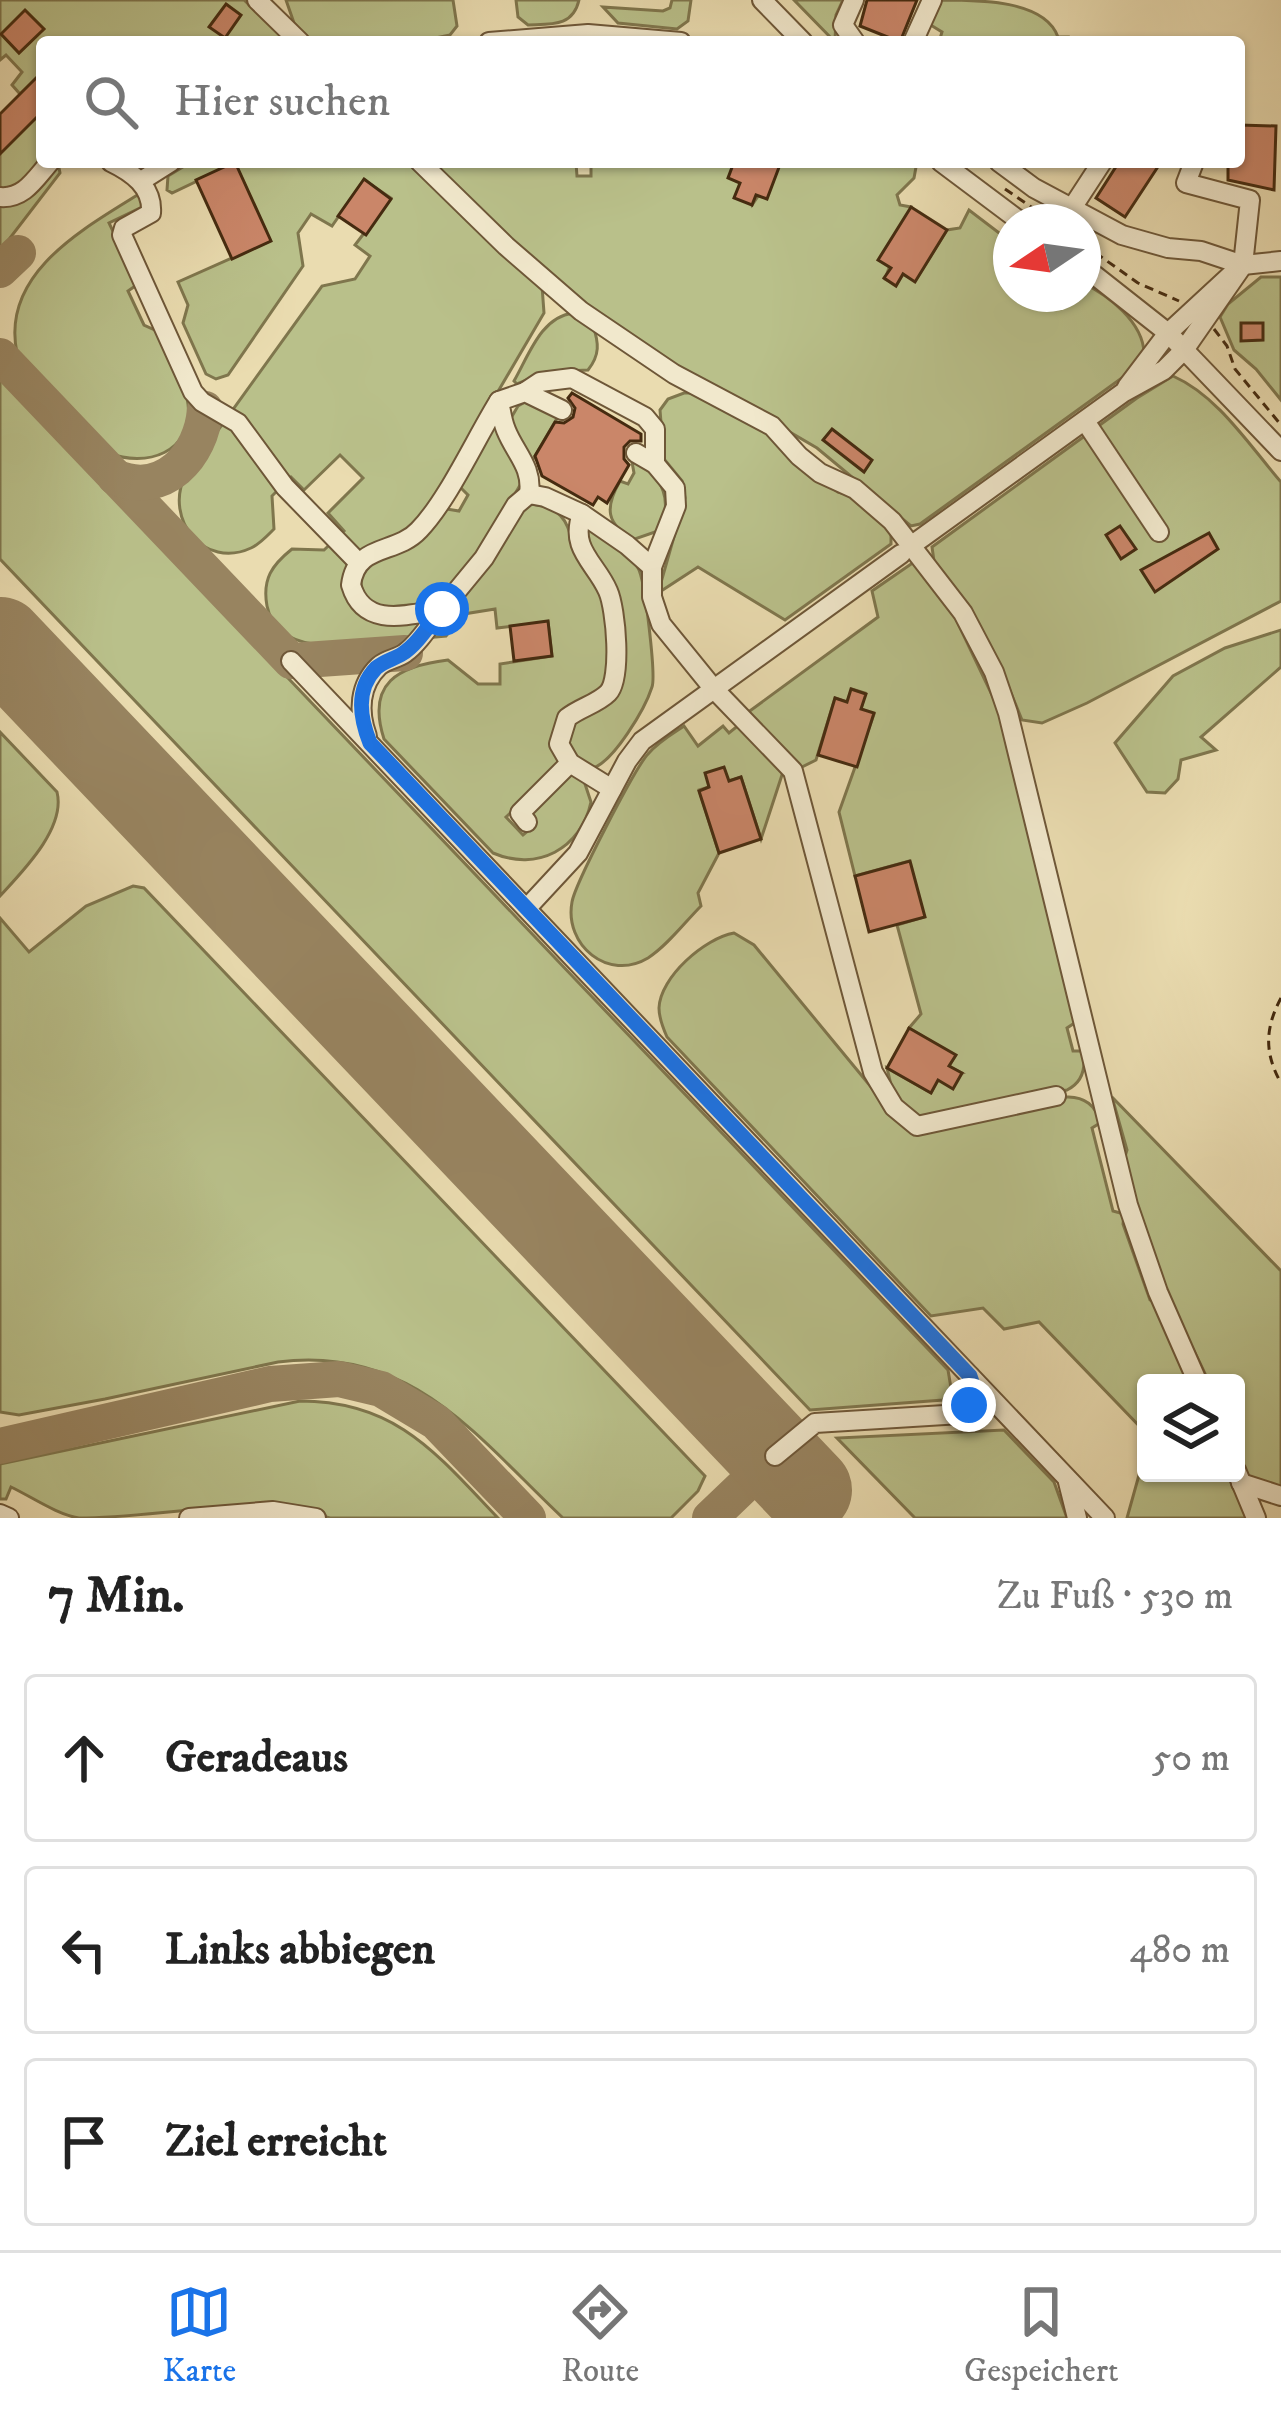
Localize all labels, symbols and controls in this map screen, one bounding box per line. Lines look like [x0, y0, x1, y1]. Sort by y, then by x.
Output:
search box [36, 36, 1245, 168]
icon: search [78, 69, 144, 135]
text: Hier suchen [174, 74, 390, 130]
north arrow [993, 204, 1101, 312]
route start [415, 582, 469, 636]
map controls [1137, 1374, 1245, 1482]
button: layers [1137, 1374, 1245, 1482]
route end [942, 1378, 996, 1432]
text: 7 Min. [48, 1564, 184, 1628]
text: Zu Fuß · 530 m [997, 1572, 1233, 1621]
icon: ahead [51, 1725, 117, 1791]
text: Geradeaus [165, 1730, 348, 1786]
text: 50 m [1152, 1734, 1230, 1783]
icon: left [51, 1917, 117, 1983]
text: Links abbiegen [165, 1922, 435, 1978]
text: 480 m [1129, 1926, 1230, 1975]
icon: arrive [51, 2109, 117, 2175]
text: Ziel erreicht [165, 2114, 387, 2170]
tab: Karte [162, 2279, 236, 2392]
tab: Route [561, 2279, 639, 2392]
tab: Gespeichert [964, 2279, 1119, 2392]

